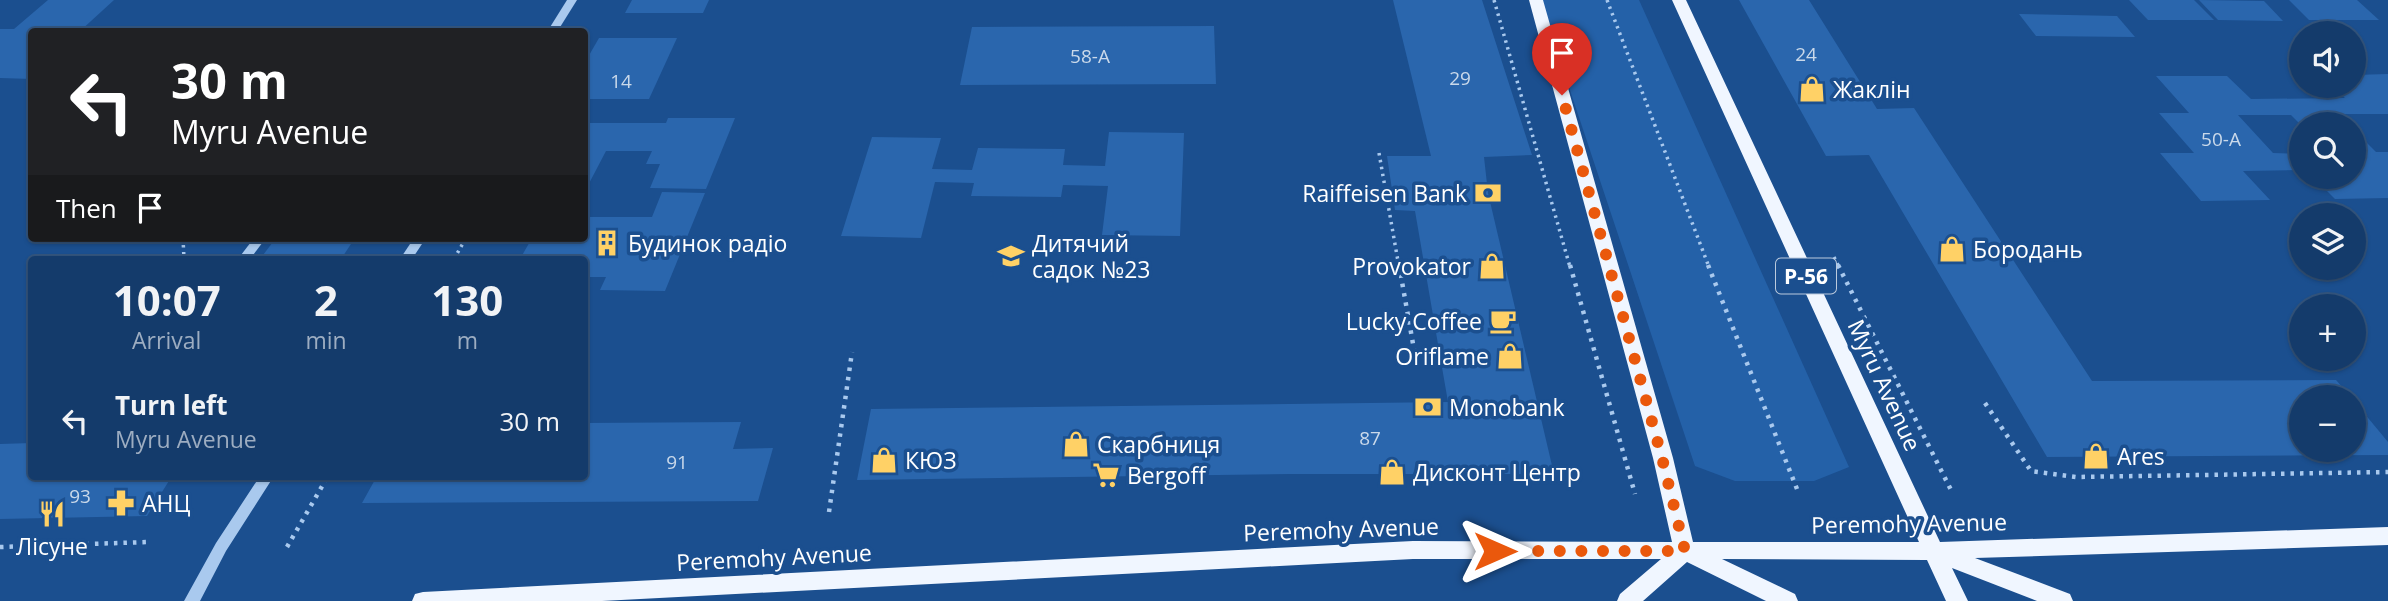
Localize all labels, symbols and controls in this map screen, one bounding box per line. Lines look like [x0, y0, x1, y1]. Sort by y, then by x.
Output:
map controls [2289, 21, 2366, 462]
button: sound [2289, 21, 2366, 98]
pin [1532, 23, 1592, 95]
icon: arrive [1543, 34, 1581, 72]
house number: 24 [1795, 41, 1817, 67]
house number: 58-А [1070, 43, 1110, 69]
text: 30 m [171, 47, 288, 113]
icon: left [56, 56, 147, 147]
house number: 29 [1449, 65, 1471, 91]
house number: 14 [610, 68, 632, 94]
place label: Жаклін [1833, 73, 1911, 105]
shop icon: Жаклін [1797, 74, 1827, 104]
text: Myru Avenue [171, 110, 368, 153]
button: search [2289, 112, 2366, 189]
house number: 50-А [2201, 126, 2241, 152]
place label: Raiffeisen Bank [1302, 177, 1467, 209]
bank icon: Raiffeisen Bank [1473, 178, 1503, 208]
icon: arrive [131, 189, 169, 227]
text: Then [56, 190, 117, 226]
button: layers [2289, 203, 2366, 280]
place label: Будинок радіо [628, 227, 787, 259]
place label: Дитячий садок №23 [1032, 227, 1150, 285]
building icon: Будинок радіо [592, 228, 622, 258]
place label: Бородань [1973, 233, 2083, 265]
shop icon: Бородань [1937, 234, 1967, 264]
school or university icon: Дитячий садок №23 [996, 241, 1026, 271]
place label: Provokator [1352, 250, 1472, 282]
shop icon: Provokator [1477, 251, 1507, 281]
road number: Р-56 [1776, 258, 1836, 294]
text: 10:07 [113, 271, 221, 328]
text: 2 [314, 271, 338, 328]
text: 130 [431, 271, 503, 328]
button: + [2289, 294, 2366, 371]
place label: Lucky Coffee [1346, 305, 1482, 337]
cafe icon: Lucky Coffee [1488, 306, 1518, 336]
street label: Myru Avenue [1841, 314, 1929, 456]
text: Arrival [132, 324, 201, 356]
text: min [305, 324, 347, 356]
text: m [457, 324, 478, 356]
place label: Oriflame [1395, 340, 1489, 372]
shop icon: Oriflame [1495, 341, 1525, 371]
button: − [2289, 385, 2366, 462]
text: Turn left [115, 387, 227, 423]
place label: Monobank [1449, 391, 1565, 423]
bank icon: Monobank [1413, 392, 1443, 422]
icon: left [56, 402, 94, 440]
text: 30 m [499, 403, 560, 439]
text: Myru Avenue [115, 423, 257, 455]
house number: 87 [1359, 425, 1381, 451]
place label: Скарбниця [1097, 428, 1220, 460]
shop icon: Скарбниця [1061, 429, 1091, 459]
place label: Ares [2117, 440, 2165, 472]
shop icon: Ares [2081, 441, 2111, 471]
place label: КЮЗ [905, 444, 957, 476]
shop icon: КЮЗ [869, 445, 899, 475]
house number: 91 [666, 449, 688, 475]
place label: Дисконт Центр [1413, 456, 1581, 488]
shop icon: Дисконт Центр [1377, 457, 1407, 487]
place label: Bergoff [1127, 459, 1207, 491]
supermarket icon: Bergoff [1091, 460, 1121, 490]
house number: 93 [69, 483, 91, 509]
place label: АНЦ [142, 487, 191, 519]
pharmacy icon: АНЦ [106, 488, 136, 518]
restaurant icon: Лісуне [37, 499, 67, 529]
street label: Peremohy Avenue [1811, 505, 2007, 541]
street label: Peremohy Avenue [1243, 510, 1439, 548]
position arrow [1458, 514, 1532, 588]
place label: Лісуне [16, 530, 88, 562]
street label: Peremohy Avenue [675, 536, 873, 578]

